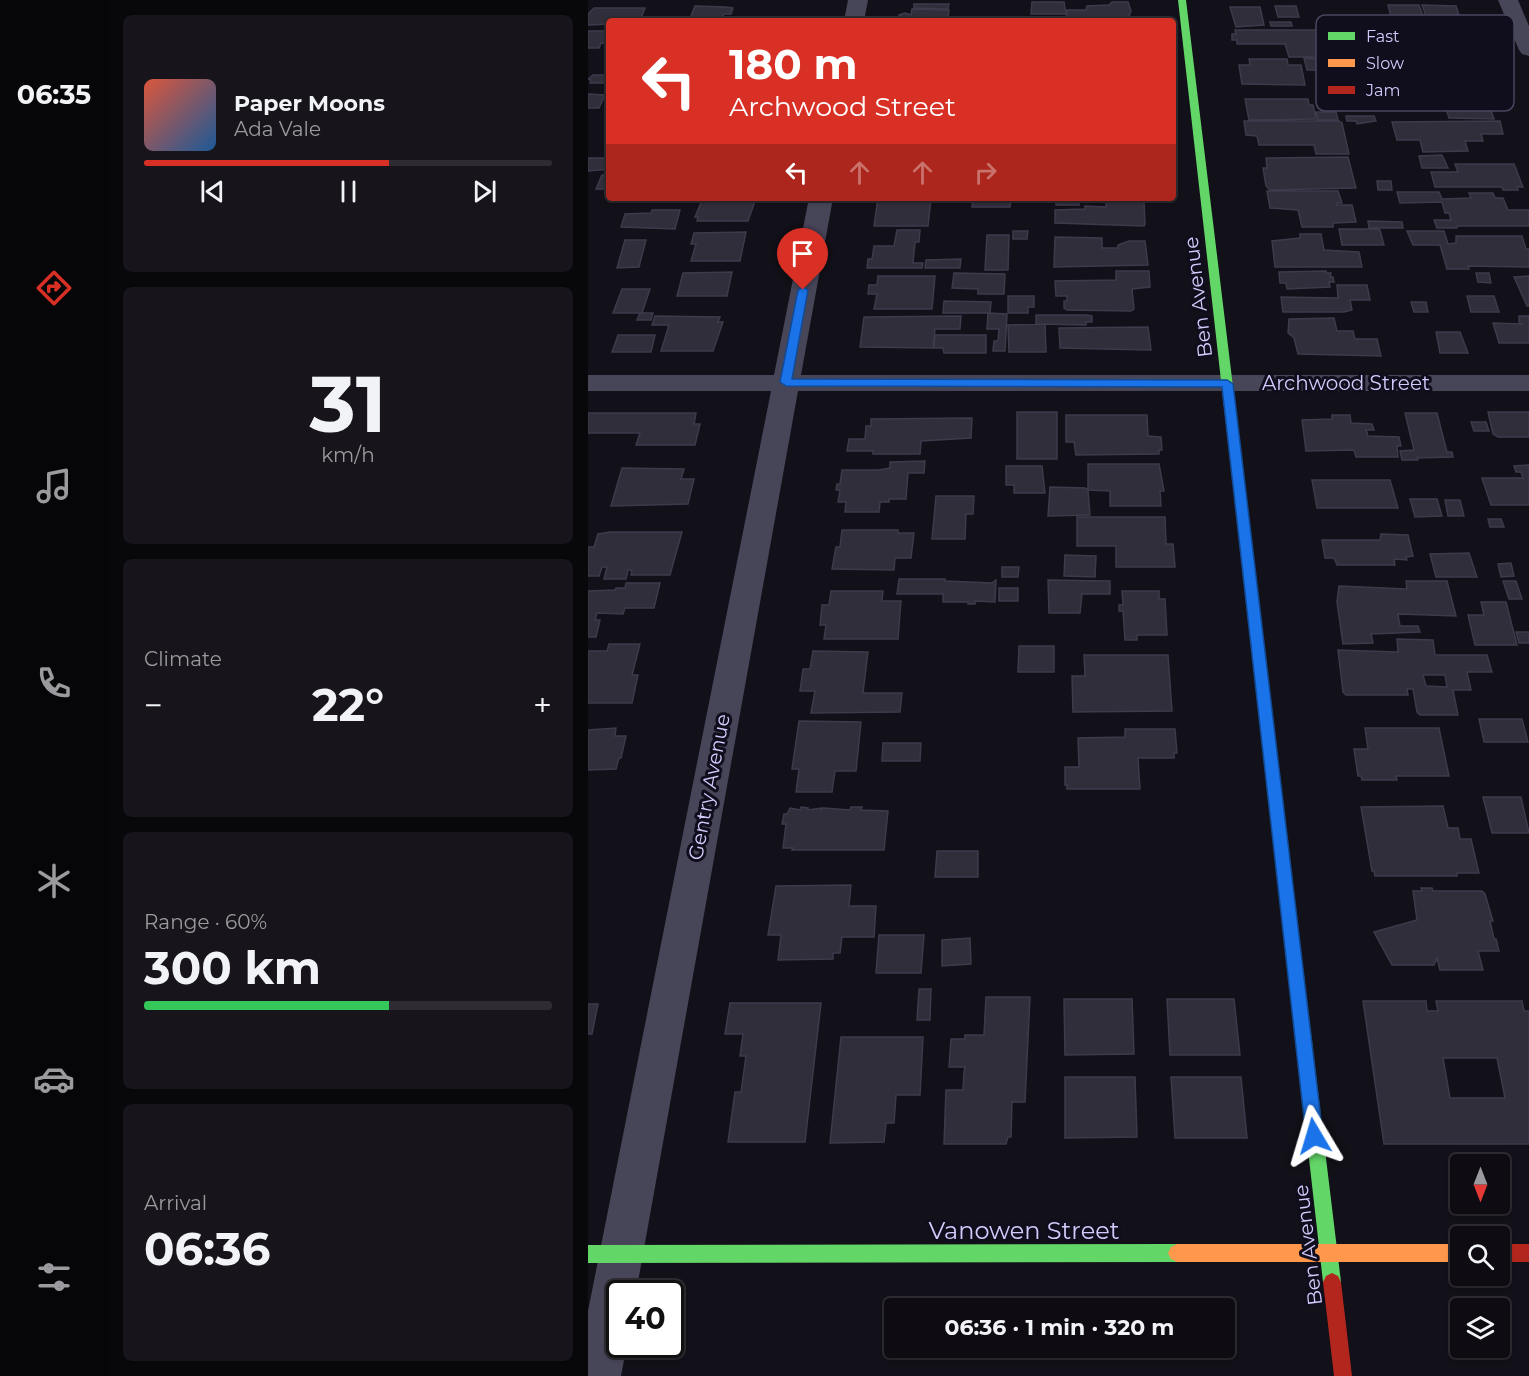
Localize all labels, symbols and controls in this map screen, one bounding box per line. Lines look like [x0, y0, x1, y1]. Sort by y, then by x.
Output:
legend [1316, 15, 1514, 111]
text: Fast [1366, 27, 1400, 46]
text: 180 m [729, 38, 858, 90]
icon: left [630, 42, 708, 120]
text: Slow [1366, 54, 1404, 73]
text: 06:35 [17, 78, 91, 111]
text: Jam [1365, 81, 1400, 100]
text: Paper Moons [234, 90, 385, 117]
text: Archwood Street [729, 90, 956, 123]
text: Ada Vale [234, 117, 321, 141]
icon: left [780, 156, 813, 189]
icon: ahead [843, 156, 876, 189]
icon: ahead [906, 156, 939, 189]
icon: right [969, 156, 1002, 189]
icon: previous [196, 175, 229, 208]
icon: pause [332, 175, 365, 208]
icon: next [468, 175, 501, 208]
pin [777, 228, 828, 290]
street label: Ben Avenue [1179, 235, 1217, 359]
icon: arrive [786, 237, 819, 270]
icon: directions [33, 267, 75, 309]
text: 31 [310, 356, 386, 452]
street label: Archwood Street [1262, 371, 1430, 395]
text: km/h [321, 443, 375, 467]
icon: music [33, 465, 75, 507]
text: Climate [144, 647, 222, 671]
icon: phone [33, 662, 75, 704]
text: 22° [312, 677, 384, 732]
text: − [144, 685, 163, 725]
text: + [533, 685, 552, 725]
street label: Gentry Avenue [683, 712, 735, 862]
icon: climate [33, 860, 75, 902]
text: Range · 60% [144, 910, 267, 934]
text: 300 km [144, 940, 321, 995]
icon: car [33, 1058, 75, 1100]
position arrow [1282, 1104, 1346, 1168]
north arrow [1450, 1154, 1510, 1214]
map controls [1450, 1154, 1510, 1358]
street label: Ben Avenue [1289, 1183, 1327, 1307]
text: Arrival [144, 1191, 207, 1215]
street label: Vanowen Street [929, 1216, 1120, 1245]
text: 06:36 [144, 1221, 270, 1276]
button: search [1450, 1226, 1510, 1286]
icon: filters [33, 1256, 75, 1298]
speed limit sign: 40 [606, 1280, 684, 1358]
button: layers [1450, 1298, 1510, 1358]
text: 06:36 · 1 min · 320 m [945, 1314, 1174, 1341]

